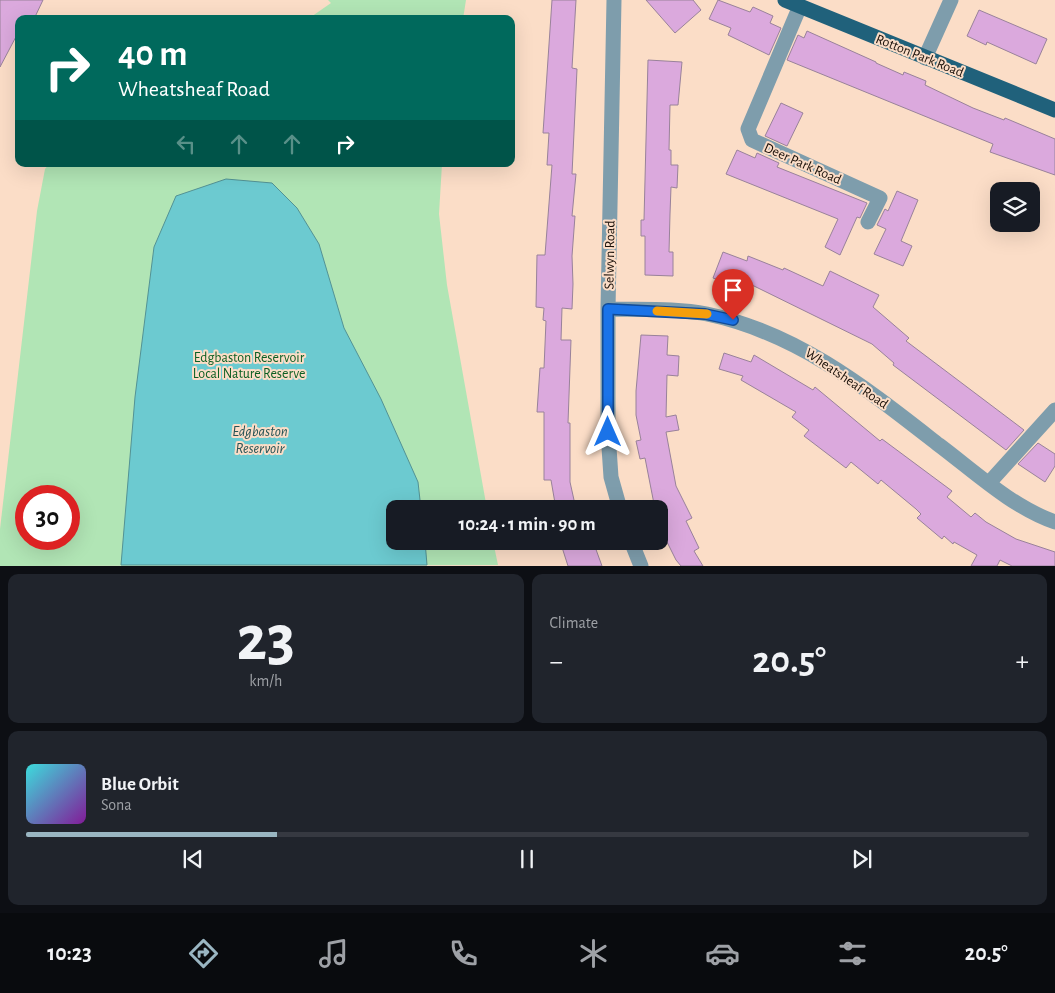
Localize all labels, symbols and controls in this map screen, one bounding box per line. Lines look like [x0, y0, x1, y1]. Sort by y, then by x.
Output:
street label: Rotton Park Road [874, 32, 966, 80]
icon: right [35, 35, 100, 100]
text: 40 m [118, 37, 187, 72]
text: Wheatsheaf Road [118, 78, 270, 100]
icon: left [172, 130, 200, 158]
icon: ahead [225, 130, 253, 158]
icon: ahead [278, 130, 306, 158]
icon: right [331, 130, 359, 158]
street label: Deer Park Road [762, 141, 843, 187]
map controls [990, 182, 1040, 232]
button: layers [990, 182, 1040, 232]
street label: Selwyn Road [602, 220, 618, 290]
pin [712, 269, 754, 320]
icon: arrive [719, 276, 747, 304]
street label: Wheatsheaf Road [802, 346, 890, 412]
park label: Edgbaston Reservoir Local Nature Reserve [193, 351, 305, 381]
position arrow [581, 405, 633, 457]
water label: Edgbaston Reservoir [232, 424, 288, 456]
speed limit sign: 30 [15, 485, 80, 550]
text: 10:24 · 1 min · 90 m [458, 515, 596, 534]
text: 23 [236, 607, 295, 672]
text: Climate [550, 615, 598, 631]
text: 20.5° [752, 642, 826, 680]
text: − [550, 648, 563, 676]
text: + [1016, 648, 1029, 676]
text: km/h [249, 673, 282, 689]
text: Blue Orbit [101, 775, 179, 794]
text: Sona [101, 797, 132, 813]
icon: previous [179, 845, 207, 873]
icon: pause [513, 845, 541, 873]
icon: next [848, 845, 876, 873]
icon: directions [186, 936, 221, 971]
icon: music [316, 936, 351, 971]
icon: phone [446, 936, 481, 971]
icon: climate [576, 936, 611, 971]
icon: car [705, 936, 740, 971]
icon: filters [835, 936, 870, 971]
text: 10:23 [47, 942, 92, 964]
text: 20.5° [965, 942, 1008, 964]

